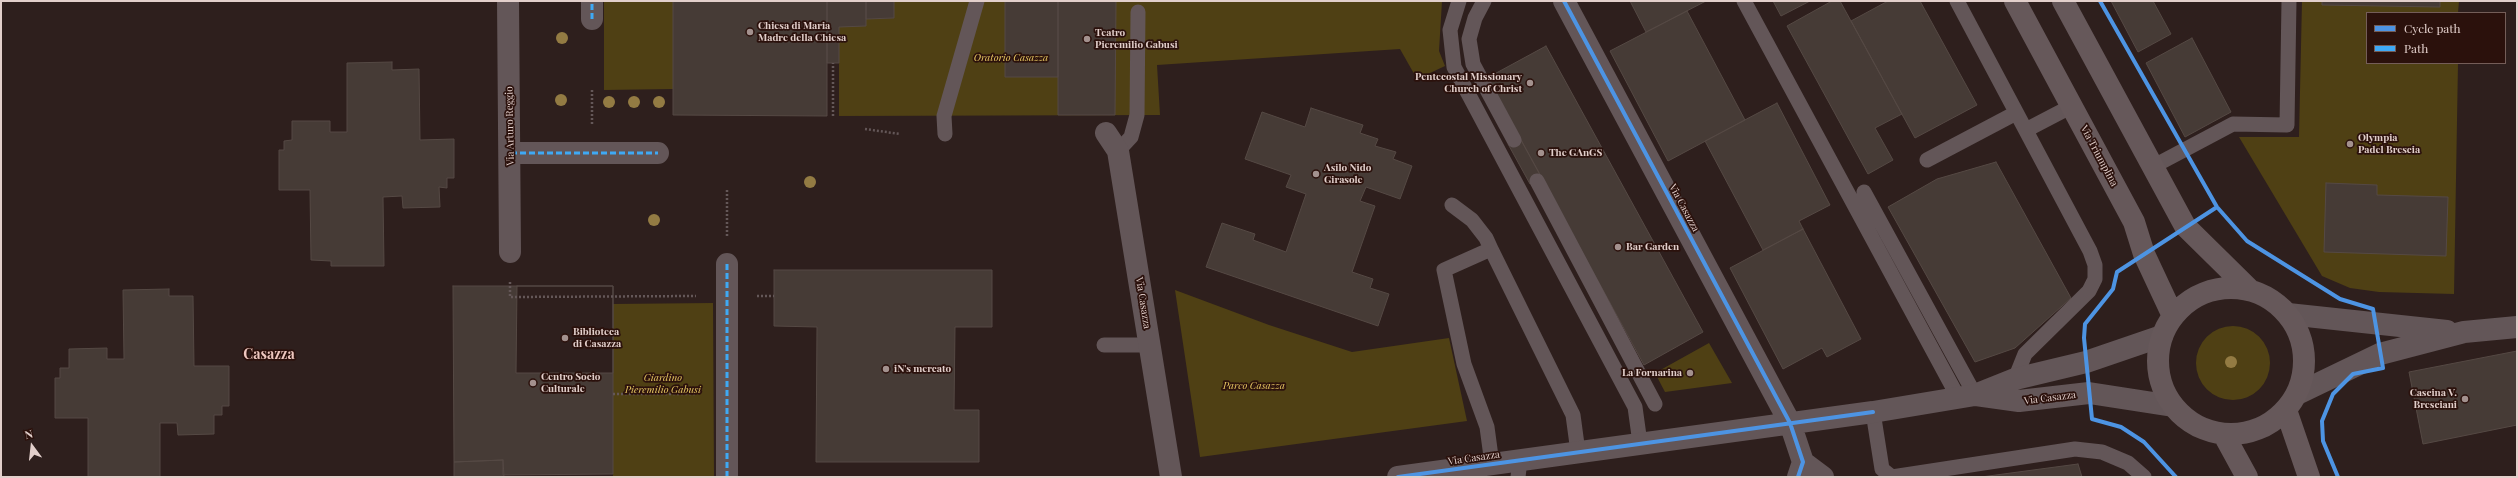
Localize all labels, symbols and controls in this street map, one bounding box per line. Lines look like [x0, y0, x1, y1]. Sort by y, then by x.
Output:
legend [2366, 12, 2506, 64]
place label: Chiesa di Maria Madre della Chiesa [758, 20, 846, 44]
text: Cycle path [2404, 20, 2461, 36]
marker: Chiesa di Maria Madre della Chiesa [745, 27, 755, 37]
place label: Teatro Pieremilio Gabusi [1095, 27, 1178, 50]
marker: Teatro Pieremilio Gabusi [1082, 34, 1092, 44]
text: Path [2404, 40, 2428, 56]
park label: Oratorio Casazza [974, 52, 1048, 64]
place label: Pentecostal Missionary Church of Christ [1415, 71, 1522, 94]
marker: Pentecostal Missionary Church of Christ [1525, 78, 1535, 88]
street label: Via Arturo Reggio [503, 86, 517, 166]
street label: Via Triumplina [2078, 123, 2120, 189]
place label: Olympia Padel Brescia [2358, 132, 2420, 156]
marker: Olympia Padel Brescia [2345, 139, 2355, 149]
place label: The GAnGS [1549, 147, 1602, 159]
marker: The GAnGS [1536, 148, 1546, 158]
place label: Asilo Nido Girasole [1324, 162, 1371, 186]
marker: Asilo Nido Girasole [1311, 169, 1321, 179]
street label: Via Casazza [1666, 182, 1702, 234]
place label: Bar Garden [1626, 241, 1679, 253]
marker: Bar Garden [1613, 242, 1623, 252]
street label: Via Casazza [1133, 276, 1153, 330]
place label: Biblioteca di Casazza [573, 326, 621, 350]
marker: Biblioteca di Casazza [560, 333, 570, 343]
district label: Casazza [243, 347, 295, 363]
place label: iN's mercato [894, 363, 951, 375]
marker: iN's mercato [881, 364, 891, 374]
place label: La Fornarina [1622, 367, 1682, 379]
marker: La Fornarina [1685, 368, 1695, 378]
place label: Centro Socio Culturale [541, 371, 600, 394]
park label: Giardino Pieremilio Gabusi [625, 372, 701, 396]
marker: Centro Socio Culturale [528, 378, 538, 388]
park label: Parco Casazza [1223, 380, 1285, 392]
place label: Cascina V. Bresciani [2410, 387, 2457, 410]
street label: Via Casazza [2023, 389, 2077, 407]
marker: Cascina V. Bresciani [2460, 394, 2470, 404]
north arrow [12, 426, 52, 466]
text: N [23, 426, 35, 442]
street label: Via Casazza [1447, 448, 1501, 468]

